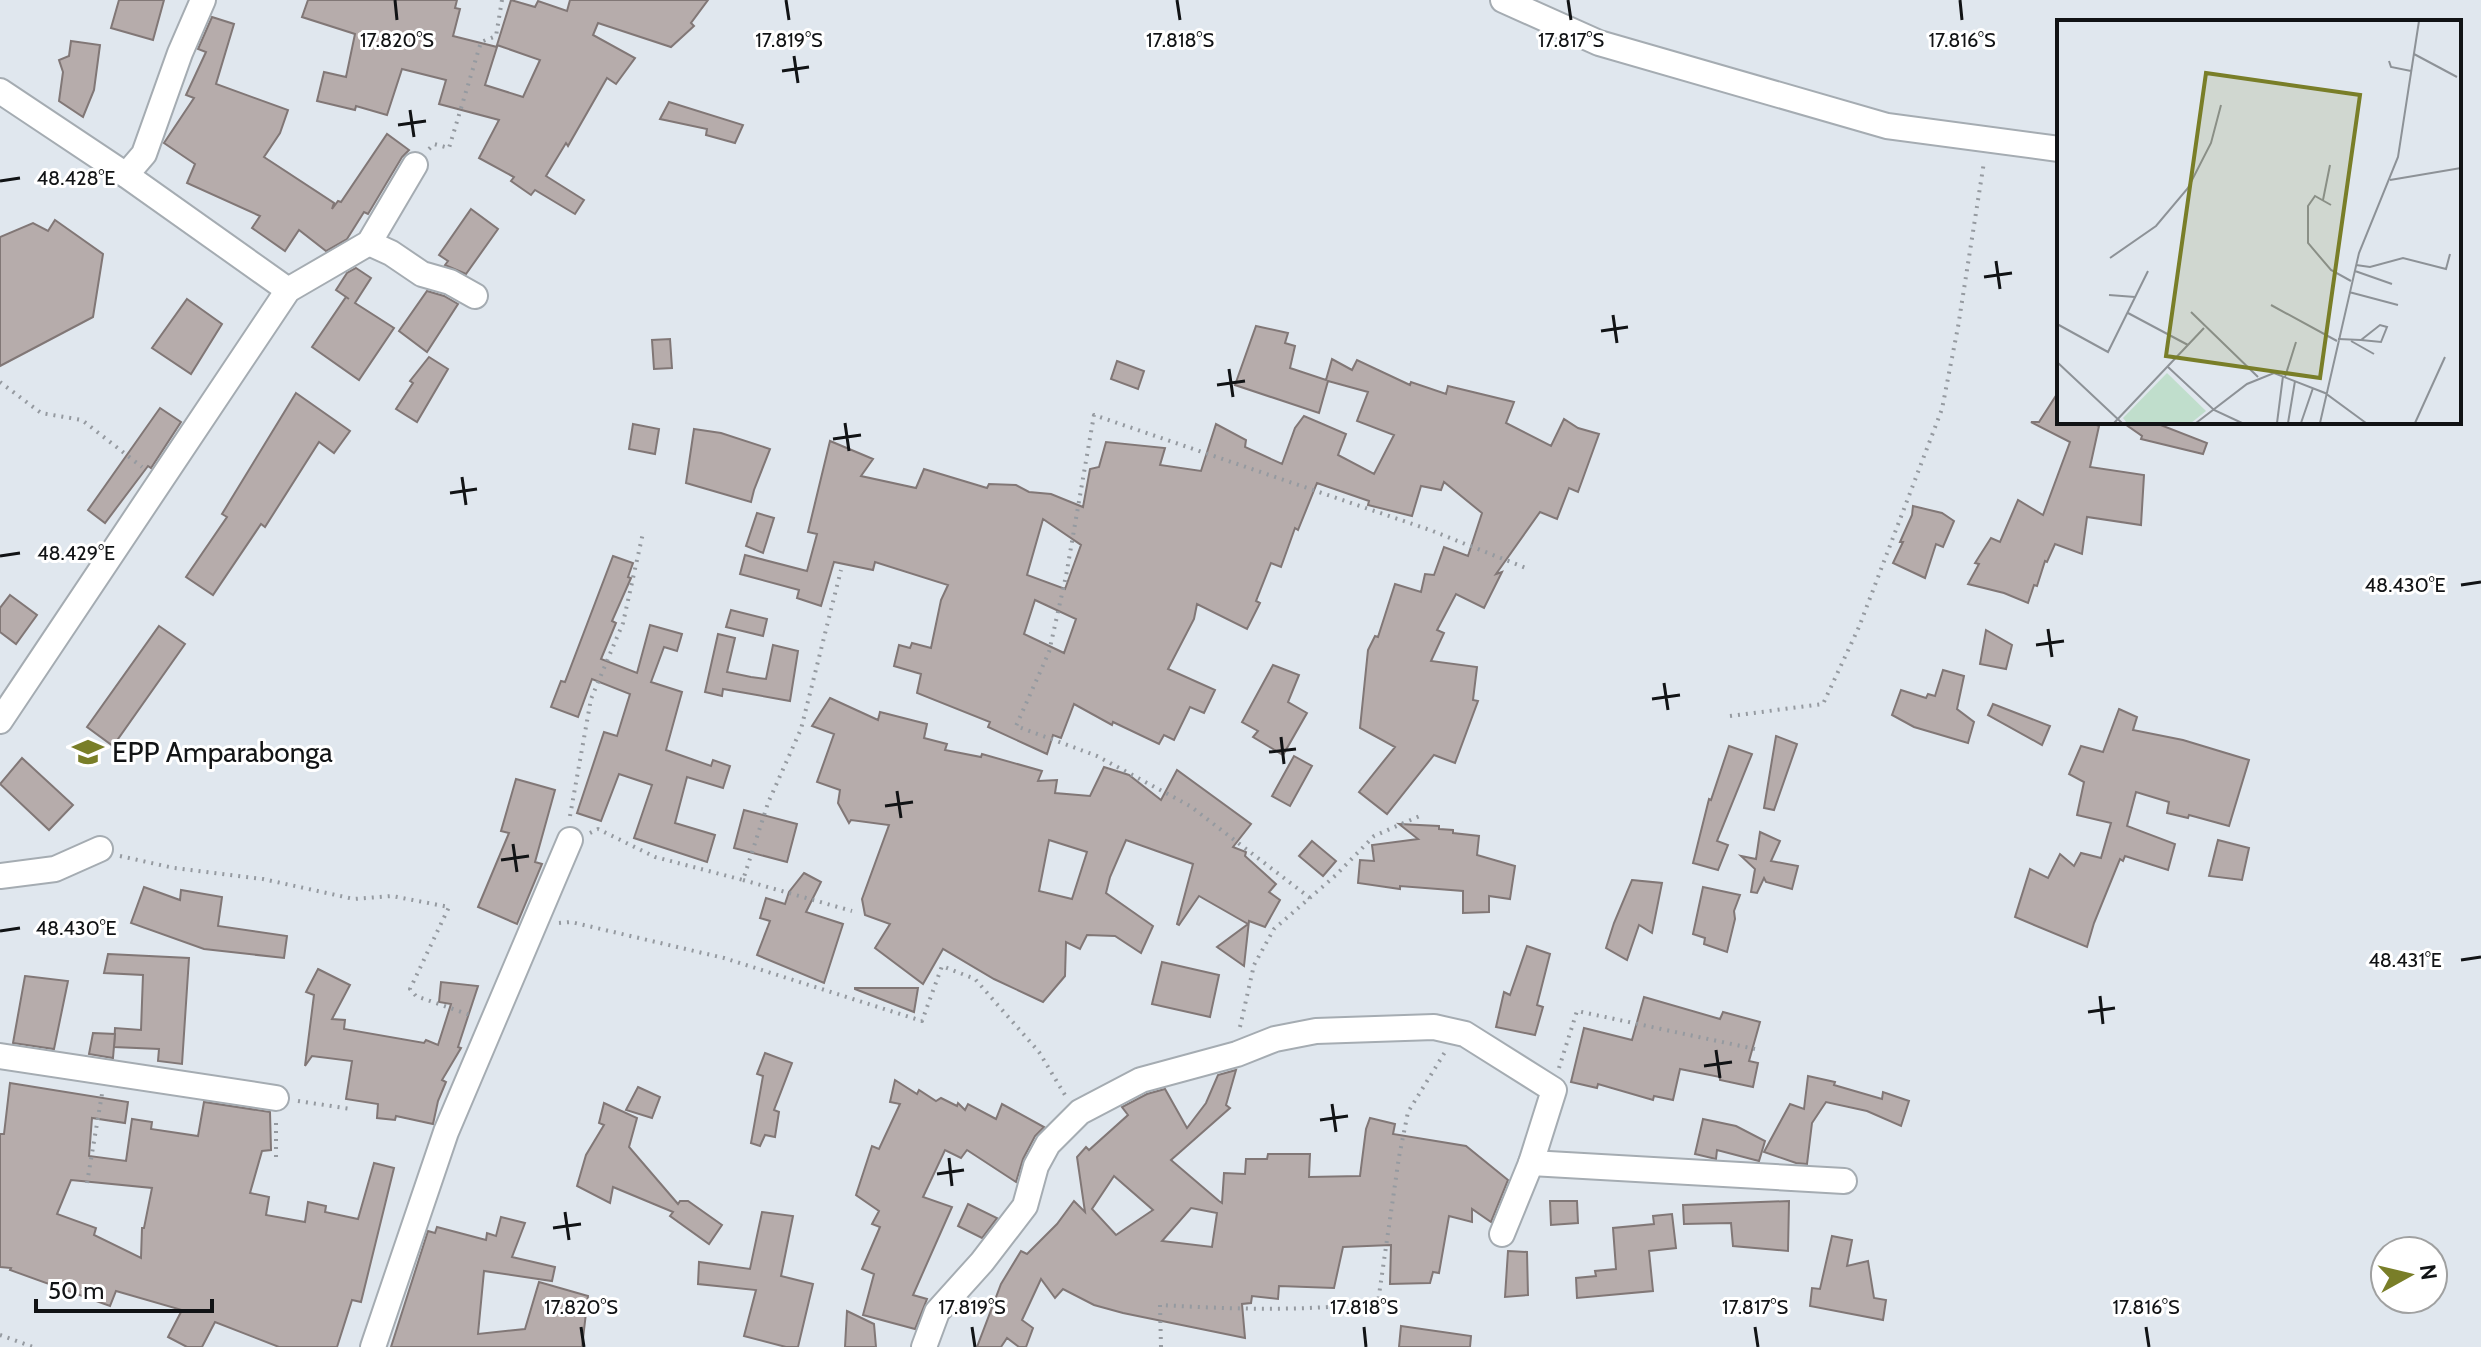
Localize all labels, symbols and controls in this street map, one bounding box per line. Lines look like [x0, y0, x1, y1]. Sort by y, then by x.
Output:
inset map [2057, 20, 2461, 424]
text: 17.820°S [360, 28, 434, 52]
text: 17.819°S [755, 28, 823, 52]
text: 17.818°S [1146, 28, 1214, 52]
text: 17.817°S [1538, 28, 1604, 52]
text: 17.816°S [1928, 28, 1996, 52]
text: 48.428°E [37, 166, 115, 190]
text: 48.429°E [37, 541, 115, 565]
text: 48.430°E [2364, 573, 2446, 597]
school or university icon: EPP Amparabonga [71, 735, 105, 769]
place label: EPP Amparabonga [112, 735, 333, 769]
text: 48.430°E [35, 916, 117, 940]
text: 48.431°E [2368, 948, 2442, 972]
north arrow [2369, 1235, 2449, 1315]
scale bar [36, 1263, 212, 1313]
text: N [2414, 1263, 2443, 1282]
text: 50 m [48, 1276, 104, 1305]
text: 17.820°S [544, 1295, 618, 1319]
text: 17.819°S [938, 1295, 1006, 1319]
text: 17.818°S [1330, 1295, 1398, 1319]
text: 17.817°S [1722, 1295, 1788, 1319]
text: 17.816°S [2112, 1295, 2180, 1319]

